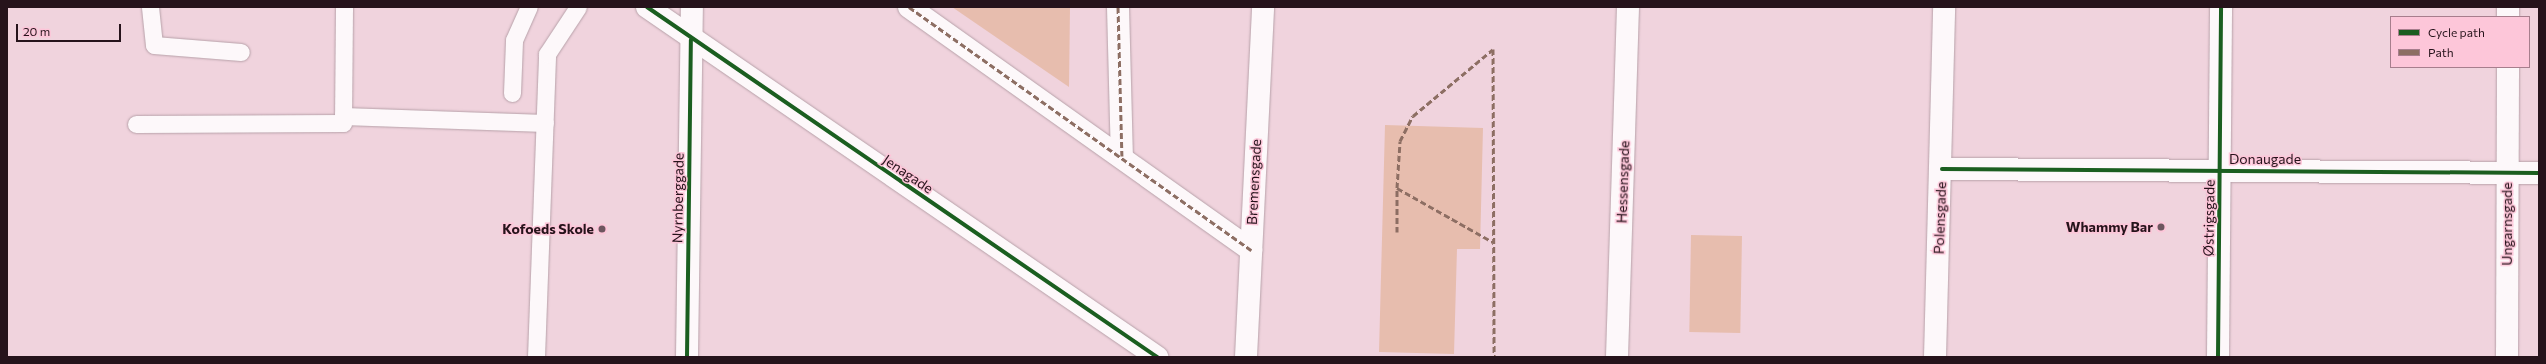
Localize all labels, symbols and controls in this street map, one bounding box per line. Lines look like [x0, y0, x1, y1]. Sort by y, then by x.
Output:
scale bar [18, 16, 123, 42]
legend [2390, 16, 2530, 68]
text: 20 m [23, 24, 50, 38]
text: Cycle path [2428, 25, 2485, 39]
text: Path [2428, 45, 2454, 59]
street label: Bremensgade [1243, 139, 1265, 225]
street label: Hessensgade [1613, 140, 1633, 224]
street label: Jenagade [880, 151, 936, 197]
street label: Donaugade [2229, 151, 2301, 167]
street label: Nyrnberggade [669, 153, 687, 243]
street label: Østrigsgade [2200, 179, 2218, 257]
street label: Polensgade [1930, 181, 1950, 255]
street label: Ungarnsgade [2499, 182, 2515, 266]
place label: Whammy Bar [2066, 219, 2153, 235]
place label: Kofoeds Skole [502, 221, 594, 237]
marker: Whammy Bar [2156, 222, 2166, 232]
marker: Kofoeds Skole [597, 224, 607, 234]

